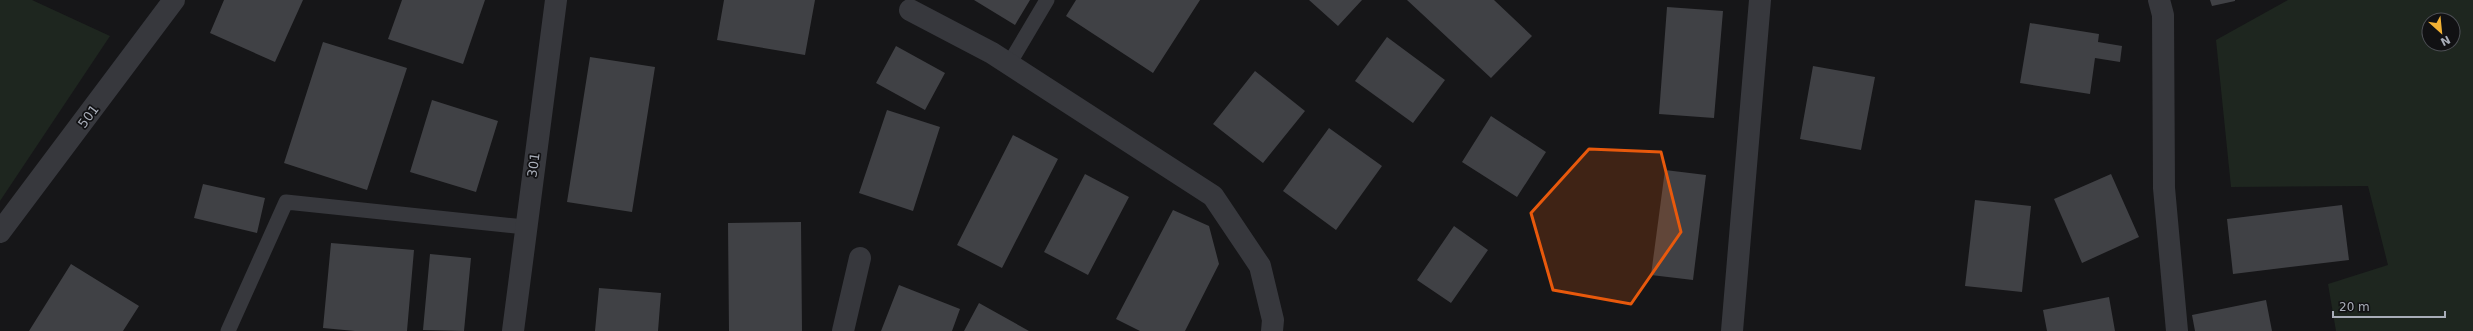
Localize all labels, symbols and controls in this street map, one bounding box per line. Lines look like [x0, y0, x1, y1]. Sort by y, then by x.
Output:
north arrow [2421, 12, 2461, 52]
text: N [2438, 33, 2452, 48]
street label: 501 [75, 102, 102, 131]
street label: 301 [524, 152, 543, 178]
scale bar [2333, 293, 2445, 319]
text: 20 m [2339, 300, 2370, 314]

